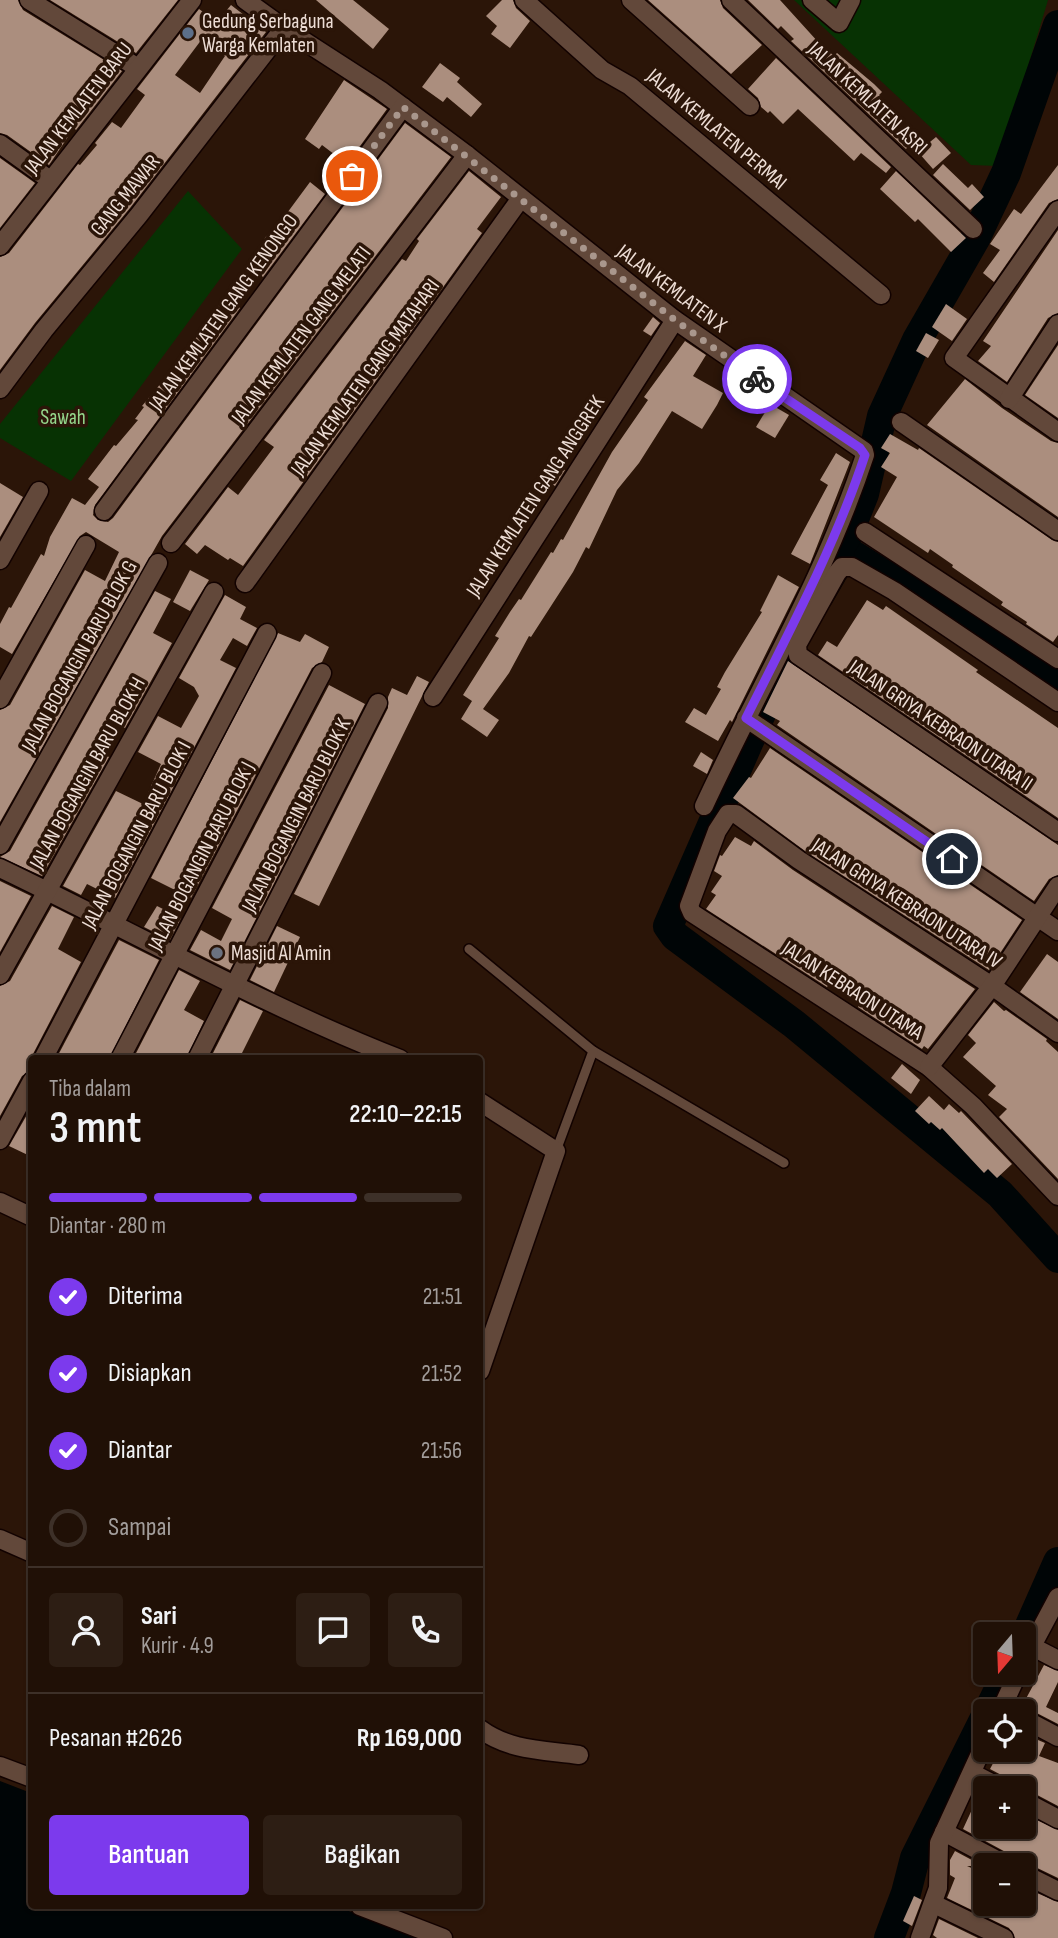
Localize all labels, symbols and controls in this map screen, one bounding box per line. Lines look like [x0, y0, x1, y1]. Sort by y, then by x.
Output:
place label: Gedung Serbaguna Warga Kemlaten [202, 9, 334, 58]
marker: Gedung Serbaguna Warga Kemlaten [180, 25, 196, 41]
street label: JALAN KEMLATEN ASRI [802, 36, 933, 160]
street label: JALAN KEMLATEN BARU [19, 37, 138, 180]
street label: JALAN KEMLATEN PERMAI [641, 63, 792, 195]
pin [322, 146, 382, 206]
street label: GANG MAWAR [85, 150, 166, 241]
icon: bag [333, 157, 371, 195]
street label: JALAN KEMLATEN GANG KENONGO [143, 209, 303, 416]
street label: JALAN KEMLATEN X [611, 238, 732, 338]
street label: JALAN KEMLATEN GANG MELATI [226, 241, 376, 430]
street label: JALAN KEMLATEN GANG MATAHARI [285, 274, 445, 481]
courier [722, 344, 792, 414]
icon: bike [738, 360, 776, 398]
street label: JALAN KEMLATEN GANG ANGGREK [460, 391, 610, 602]
park label: Sawah [40, 405, 86, 430]
street label: JALAN BOGANGIN BARU BLOK G [16, 556, 143, 757]
street label: JALAN GRIYA KEBRAON UTARA II [843, 654, 1037, 796]
street label: JALAN BOGANGIN BARU BLOK H [24, 673, 151, 874]
street label: JALAN BOGANGIN BARU BLOK K [236, 714, 356, 917]
street label: JALAN BOGANGIN BARU BLOK I [76, 737, 197, 934]
street label: JALAN BOGANGIN BARU BLOK J [142, 757, 260, 956]
pin [922, 829, 982, 889]
street label: JALAN GRIYA KEBRAON UTARA IV [806, 832, 1007, 975]
icon: home [933, 840, 971, 878]
street label: JALAN KEBRAON UTAMA [777, 935, 929, 1046]
place label: Masjid Al Amin [231, 941, 331, 966]
marker: Masjid Al Amin [209, 945, 225, 961]
text: Tiba dalam [49, 1075, 131, 1103]
text: 22:10–22:15 [349, 1099, 462, 1130]
text: 3 mnt [49, 1101, 141, 1156]
text: Diantar · 280 m [49, 1212, 166, 1240]
icon: check [49, 1278, 87, 1316]
text: Diterima [108, 1281, 183, 1312]
text: 21:51 [423, 1283, 462, 1311]
icon: check [49, 1355, 87, 1393]
text: Disiapkan [108, 1358, 192, 1389]
text: 21:52 [421, 1360, 462, 1388]
icon: check [49, 1432, 87, 1470]
text: Diantar [108, 1435, 172, 1466]
text: 21:56 [421, 1437, 462, 1465]
text: Sampai [108, 1512, 171, 1543]
button: person [49, 1593, 123, 1667]
button: chat [296, 1593, 370, 1667]
button: phone [388, 1593, 462, 1667]
text: Sari [141, 1601, 177, 1632]
north arrow [973, 1622, 1036, 1685]
map controls [973, 1622, 1036, 1916]
text: Kurir · 4.9 [141, 1632, 214, 1660]
button: locate [973, 1699, 1036, 1762]
text: Pesanan #2626 [49, 1723, 182, 1754]
text: Rp 169,000 [357, 1723, 462, 1754]
button: + [973, 1776, 1036, 1839]
button: Bantuan [49, 1815, 249, 1895]
button: Bagikan [263, 1815, 462, 1895]
button: − [973, 1853, 1036, 1916]

